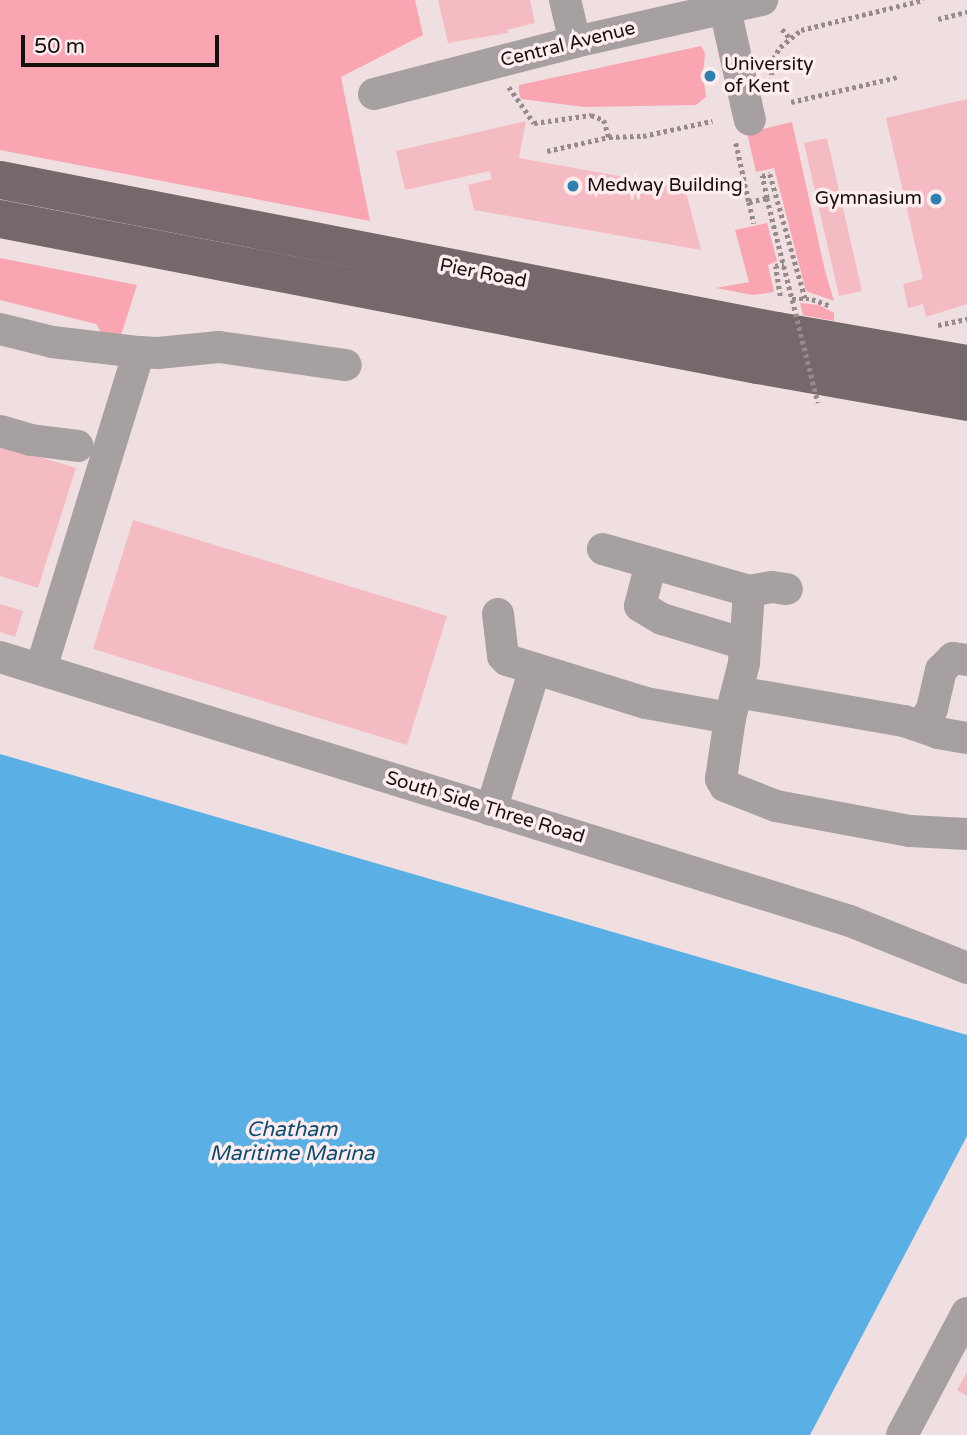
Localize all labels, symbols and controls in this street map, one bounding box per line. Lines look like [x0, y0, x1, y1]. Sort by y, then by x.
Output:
street label: Central Avenue [498, 17, 638, 73]
scale bar [24, 21, 222, 65]
text: 50 m [34, 34, 85, 59]
place label: University of Kent [724, 54, 814, 98]
marker: University of Kent [702, 68, 718, 84]
place label: Medway Building [587, 175, 743, 197]
marker: Medway Building [565, 178, 581, 194]
place label: Gymnasium [815, 188, 922, 210]
marker: Gymnasium [928, 191, 944, 207]
street label: Pier Road [438, 254, 528, 294]
street label: South Side Three Road [383, 767, 587, 849]
water label: Chatham Maritime Marina [209, 1117, 375, 1167]

